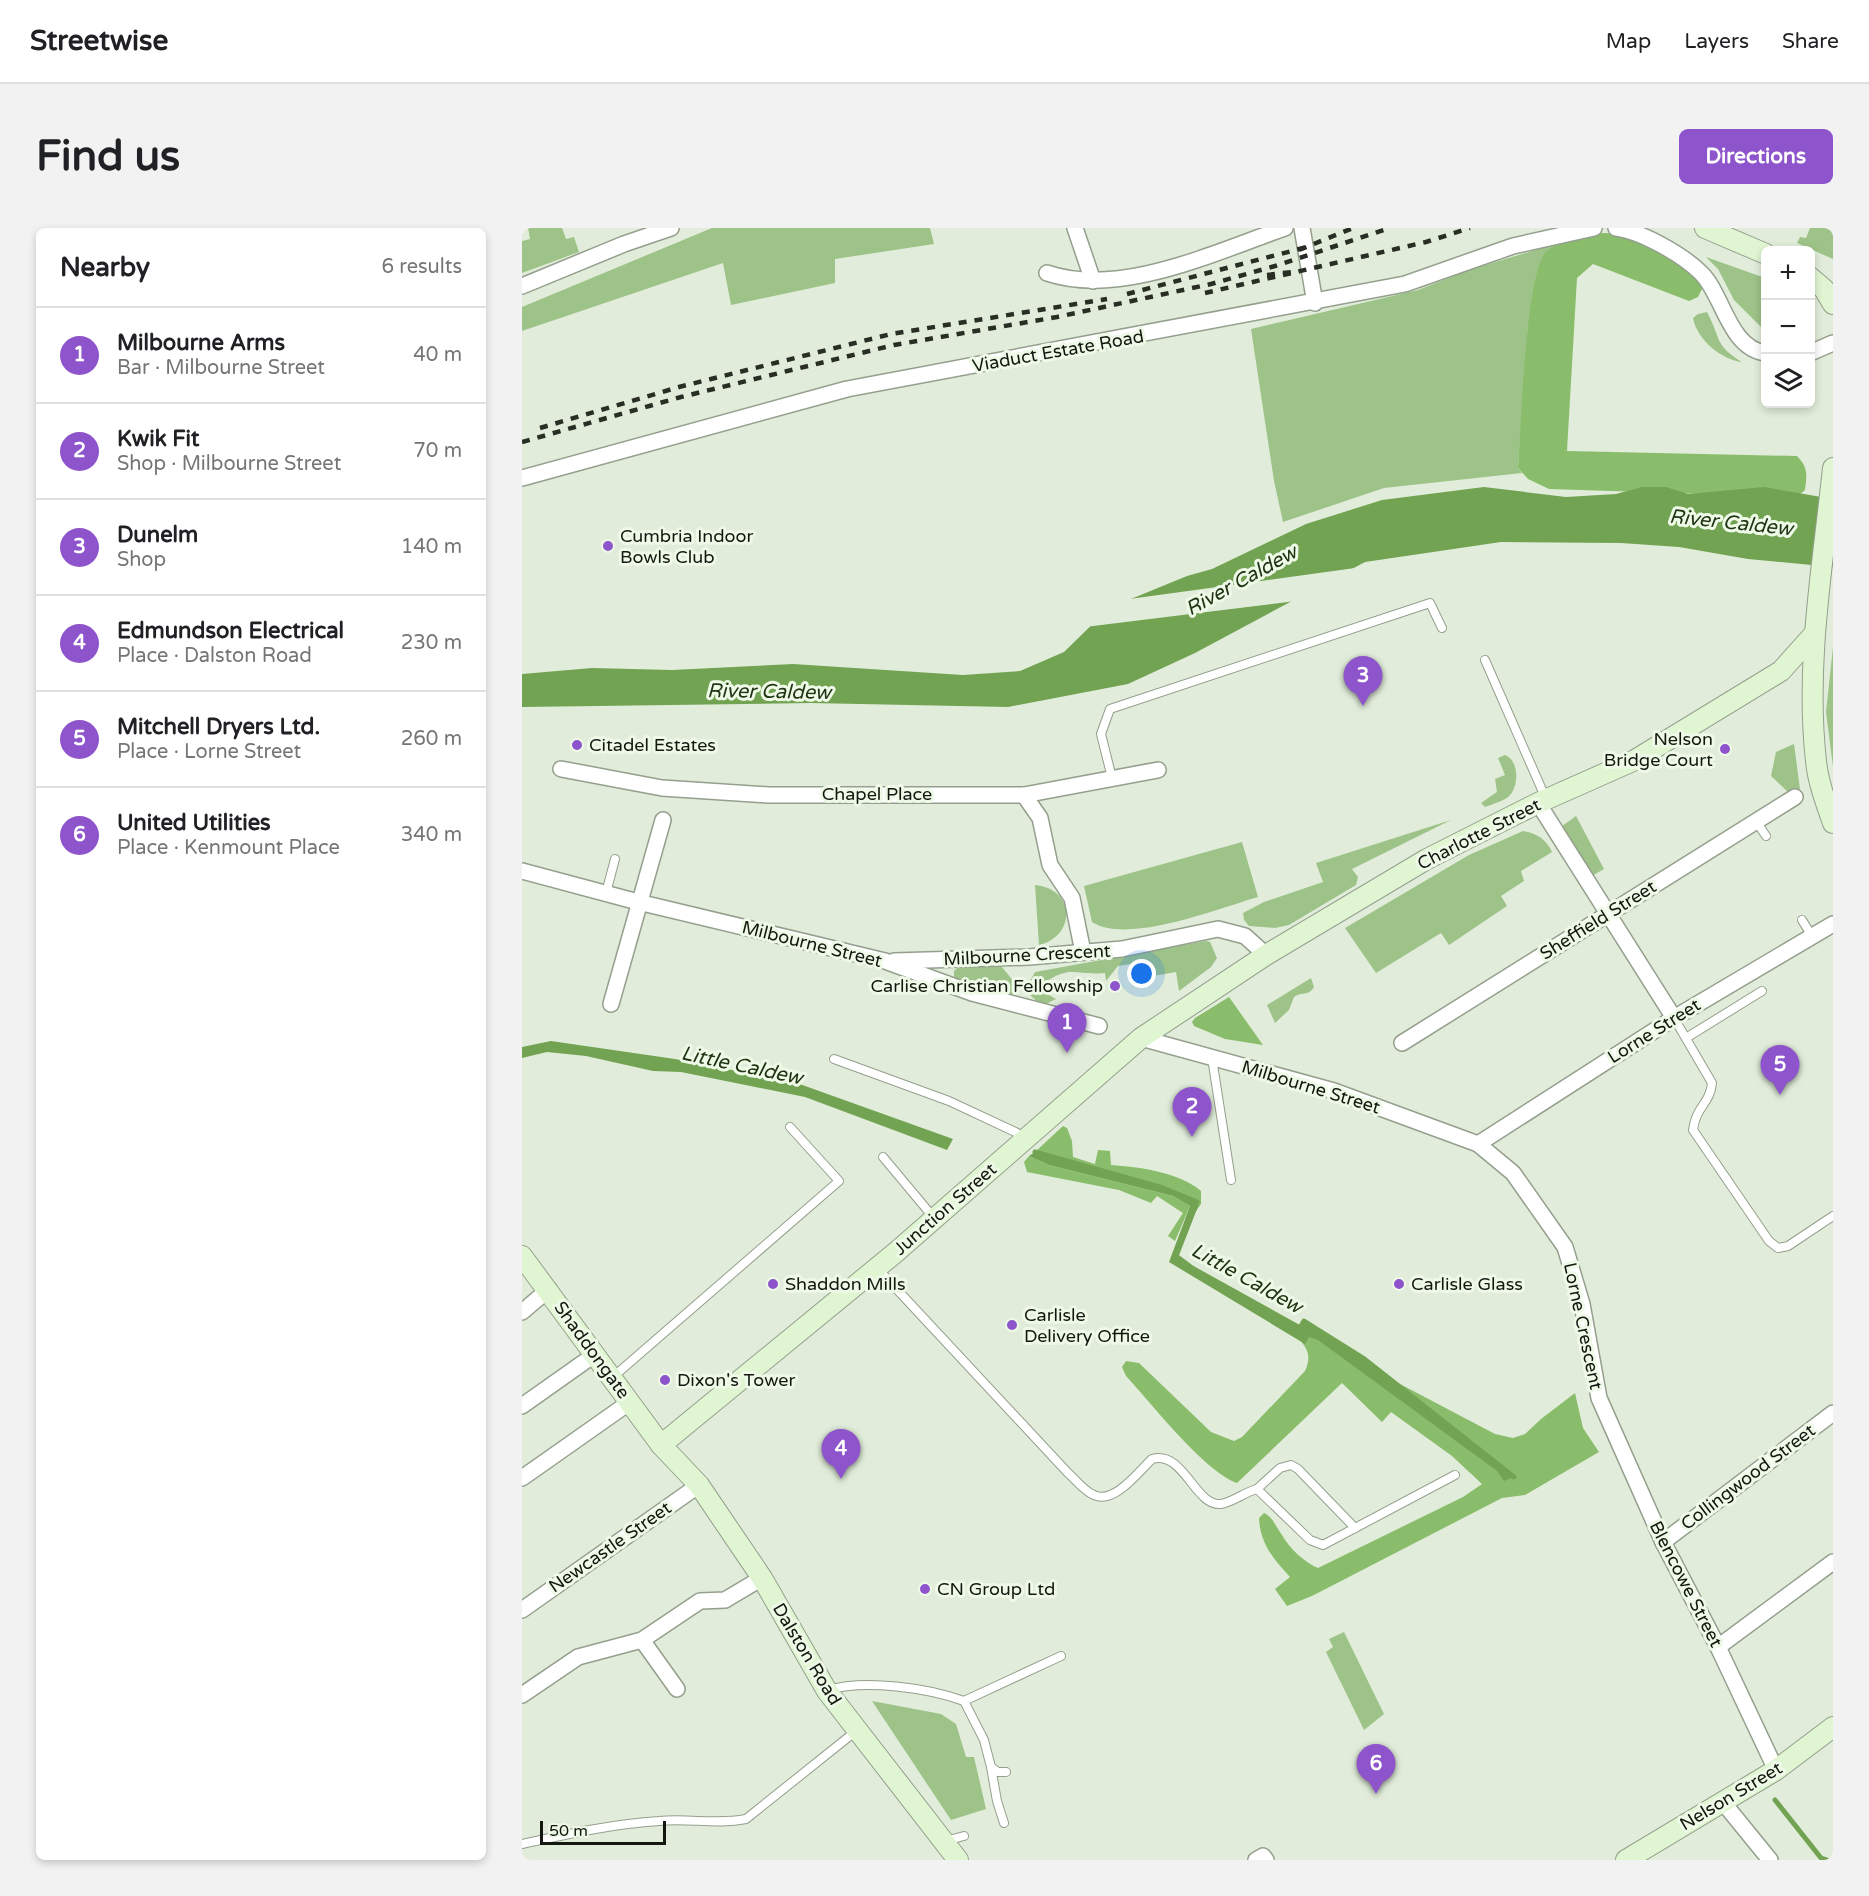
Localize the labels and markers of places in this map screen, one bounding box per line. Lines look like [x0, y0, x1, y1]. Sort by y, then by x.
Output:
place label: Cumbria Indoor Bowls Club [620, 525, 753, 568]
marker: Cumbria Indoor Bowls Club [601, 539, 615, 553]
pin: 3 [1344, 656, 1382, 706]
place label: Nelson Bridge Court [1604, 728, 1713, 771]
place label: Citadel Estates [589, 734, 716, 756]
marker: Citadel Estates [570, 738, 584, 752]
marker: Nelson Bridge Court [1718, 742, 1732, 756]
place label: Carlise Christian Fellowship [871, 975, 1103, 997]
marker: Carlise Christian Fellowship [1108, 979, 1122, 993]
pin: 1 [1048, 1004, 1086, 1053]
pin: 5 [1760, 1046, 1800, 1095]
pin: 2 [1172, 1088, 1212, 1137]
place label: Shaddon Mills [785, 1273, 906, 1295]
place label: Carlisle Glass [1411, 1273, 1523, 1295]
marker: Shaddon Mills [766, 1277, 780, 1291]
marker: Carlisle Glass [1392, 1277, 1406, 1291]
place label: Carlisle Delivery Office [1024, 1304, 1150, 1347]
marker: Carlisle Delivery Office [1005, 1318, 1019, 1332]
place label: Dixon's Tower [677, 1369, 795, 1391]
marker: Dixon's Tower [658, 1373, 672, 1387]
pin: 4 [822, 1430, 860, 1479]
place label: CN Group Ltd [937, 1578, 1055, 1600]
marker: CN Group Ltd [918, 1582, 932, 1596]
pin: 6 [1356, 1744, 1396, 1794]

